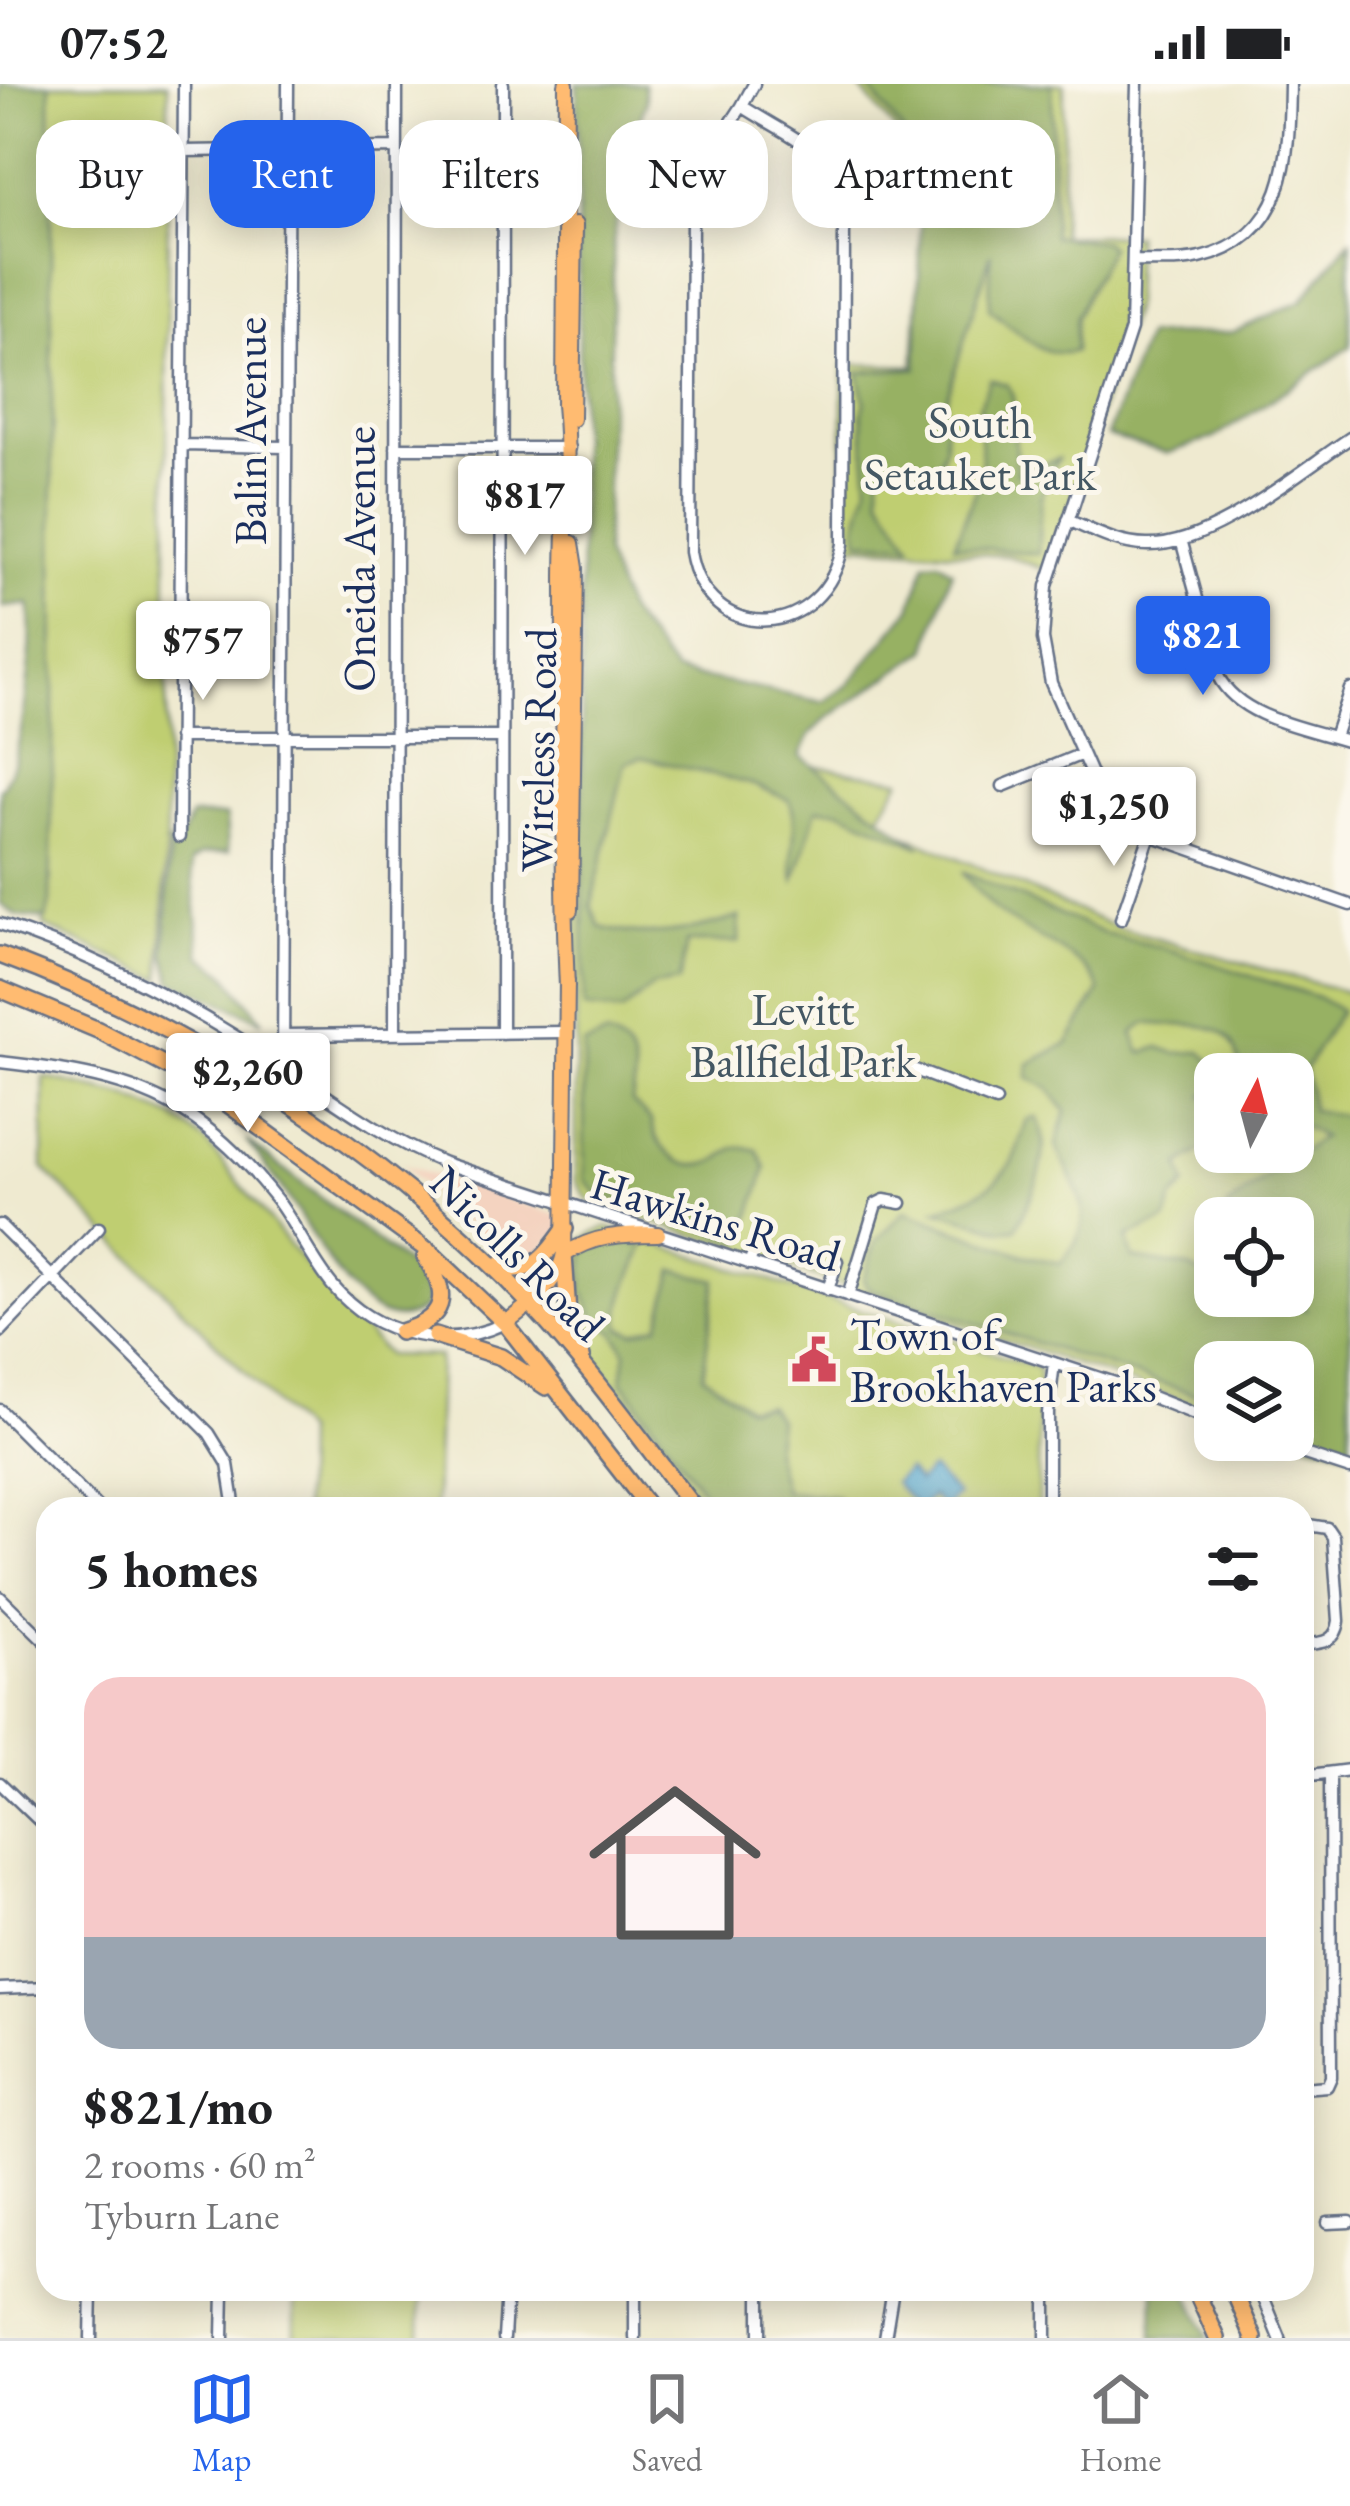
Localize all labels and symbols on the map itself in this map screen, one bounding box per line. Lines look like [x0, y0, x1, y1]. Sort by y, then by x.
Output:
street label: Balin Avenue [221, 317, 279, 545]
park label: South Setauket Park [864, 393, 1097, 503]
street label: Oneida Avenue [330, 426, 388, 692]
pin: $817 [454, 456, 596, 558]
pin: $821 [1132, 596, 1274, 698]
pin: $757 [132, 601, 274, 703]
street label: Wireless Road [507, 627, 569, 873]
pin: $1,250 [1016, 767, 1212, 869]
park label: Levitt Ballfield Park [690, 980, 917, 1090]
pin: $2,260 [150, 1033, 346, 1135]
north arrow [1194, 1053, 1314, 1173]
street label: Nicolls Road [418, 1153, 618, 1353]
street label: Hawkins Road [584, 1154, 848, 1285]
place label: Town of Brookhaven Parks [850, 1305, 1157, 1415]
public building icon: Town of Brookhaven Parks [789, 1335, 839, 1385]

